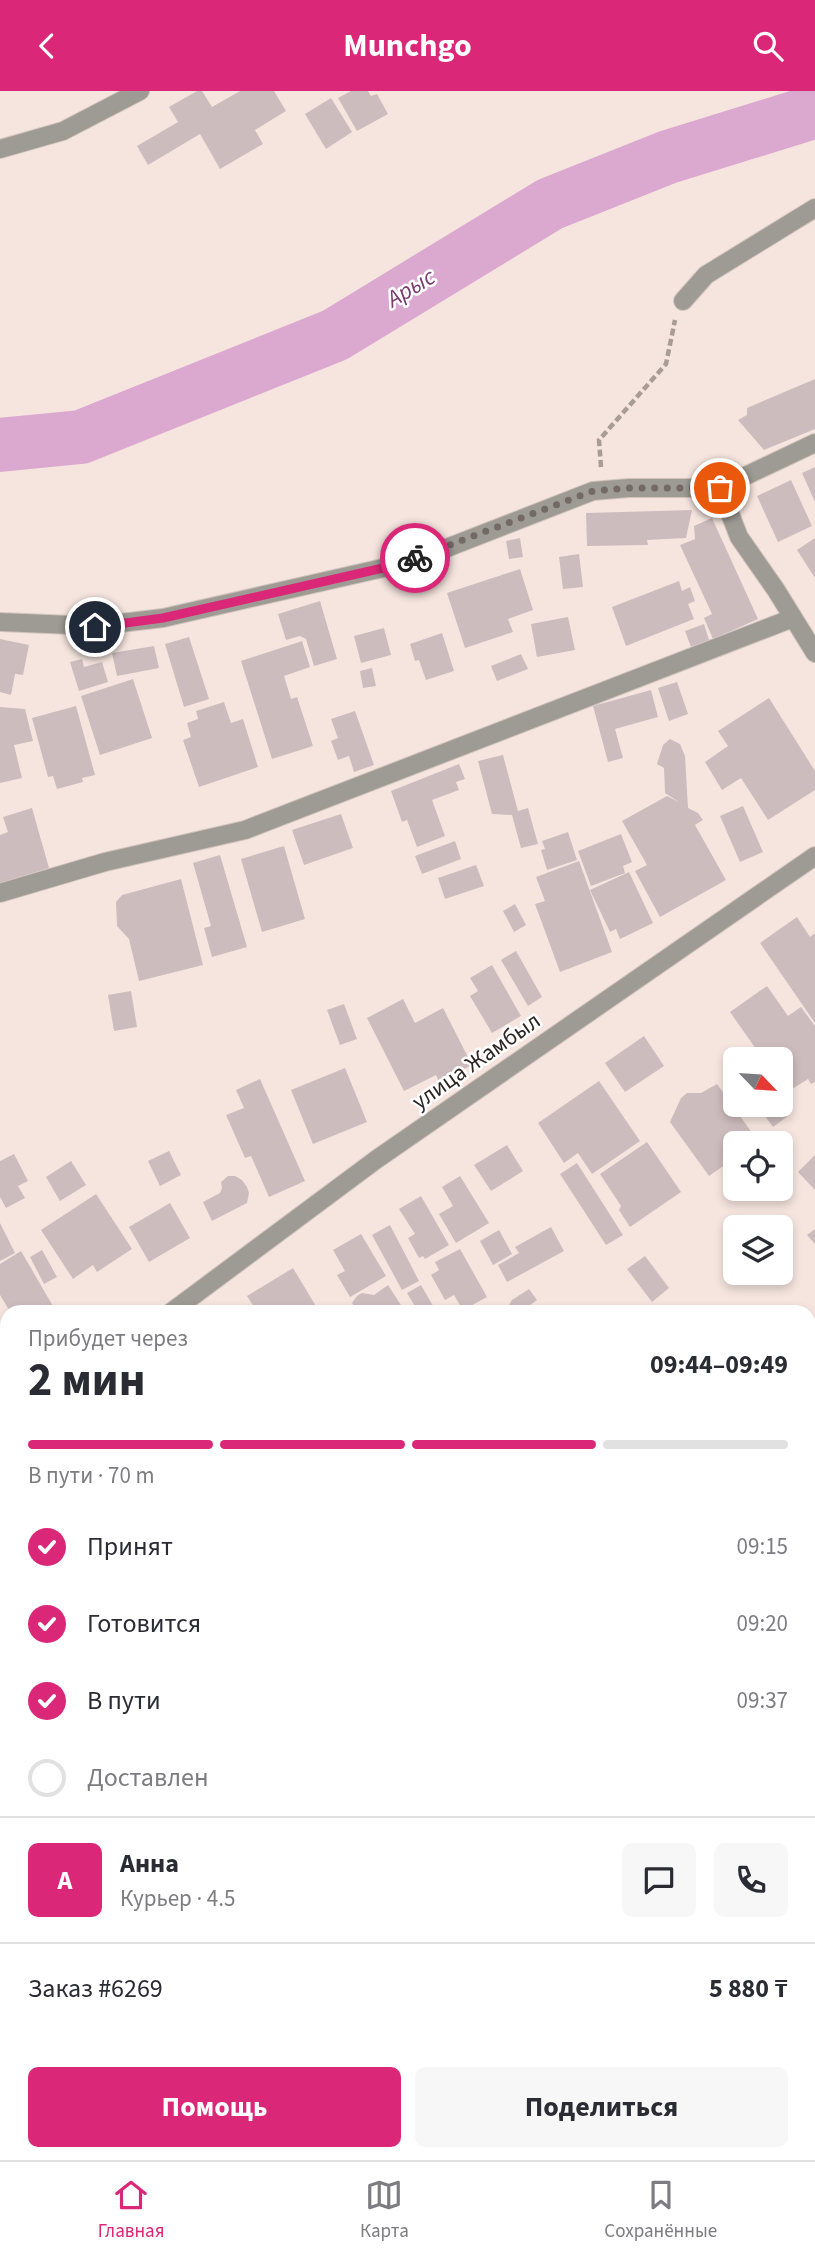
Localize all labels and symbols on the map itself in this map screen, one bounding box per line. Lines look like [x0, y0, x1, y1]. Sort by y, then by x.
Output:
water label: Арыс [378, 259, 442, 317]
pin [690, 458, 750, 518]
courier [380, 523, 450, 593]
pin [65, 597, 125, 657]
street label: улица Жамбыл [405, 1004, 547, 1118]
north arrow [723, 1047, 793, 1117]

